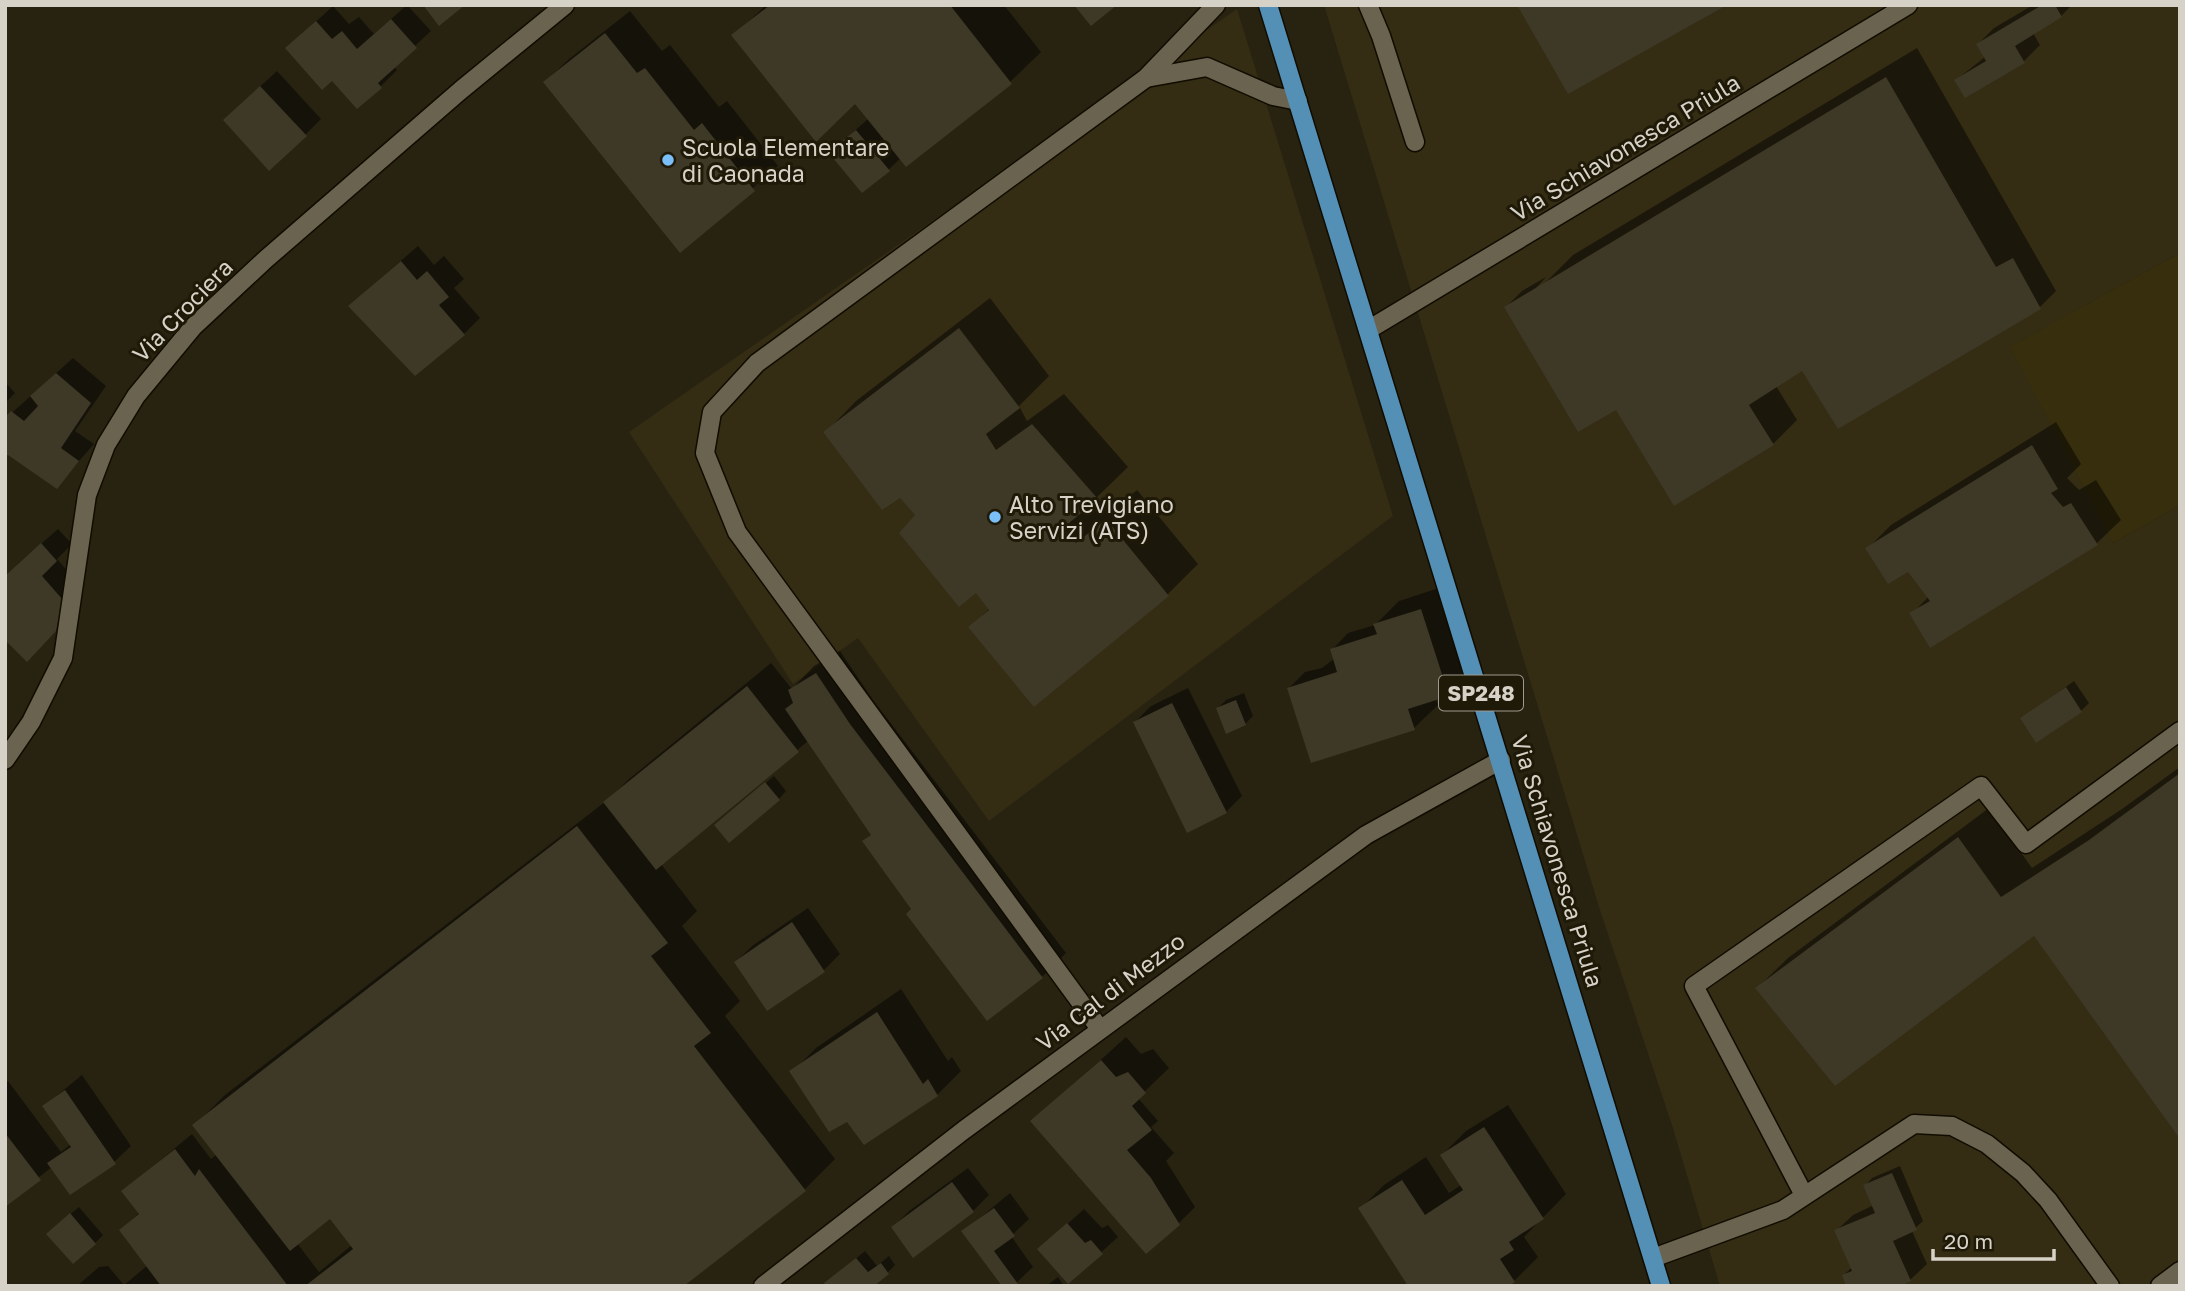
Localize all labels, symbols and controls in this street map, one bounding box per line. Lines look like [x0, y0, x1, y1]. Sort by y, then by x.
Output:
street label: Via Schiavonesca Priula [1505, 68, 1745, 226]
place label: Scuola Elementare di Caonada [682, 133, 889, 187]
marker: Scuola Elementare di Caonada [660, 152, 676, 168]
street label: Via Crociera [126, 253, 238, 367]
place label: Alto Trevigiano Servizi (ATS) [1009, 490, 1174, 544]
marker: Alto Trevigiano Servizi (ATS) [987, 509, 1003, 525]
road number: SP248 [1439, 676, 1523, 710]
street label: Via Schiavonesca Priula [1506, 732, 1610, 990]
street label: Via Cal di Mezzo [1030, 926, 1190, 1056]
scale bar [1933, 1218, 2054, 1262]
text: 20 m [1944, 1228, 1993, 1254]

